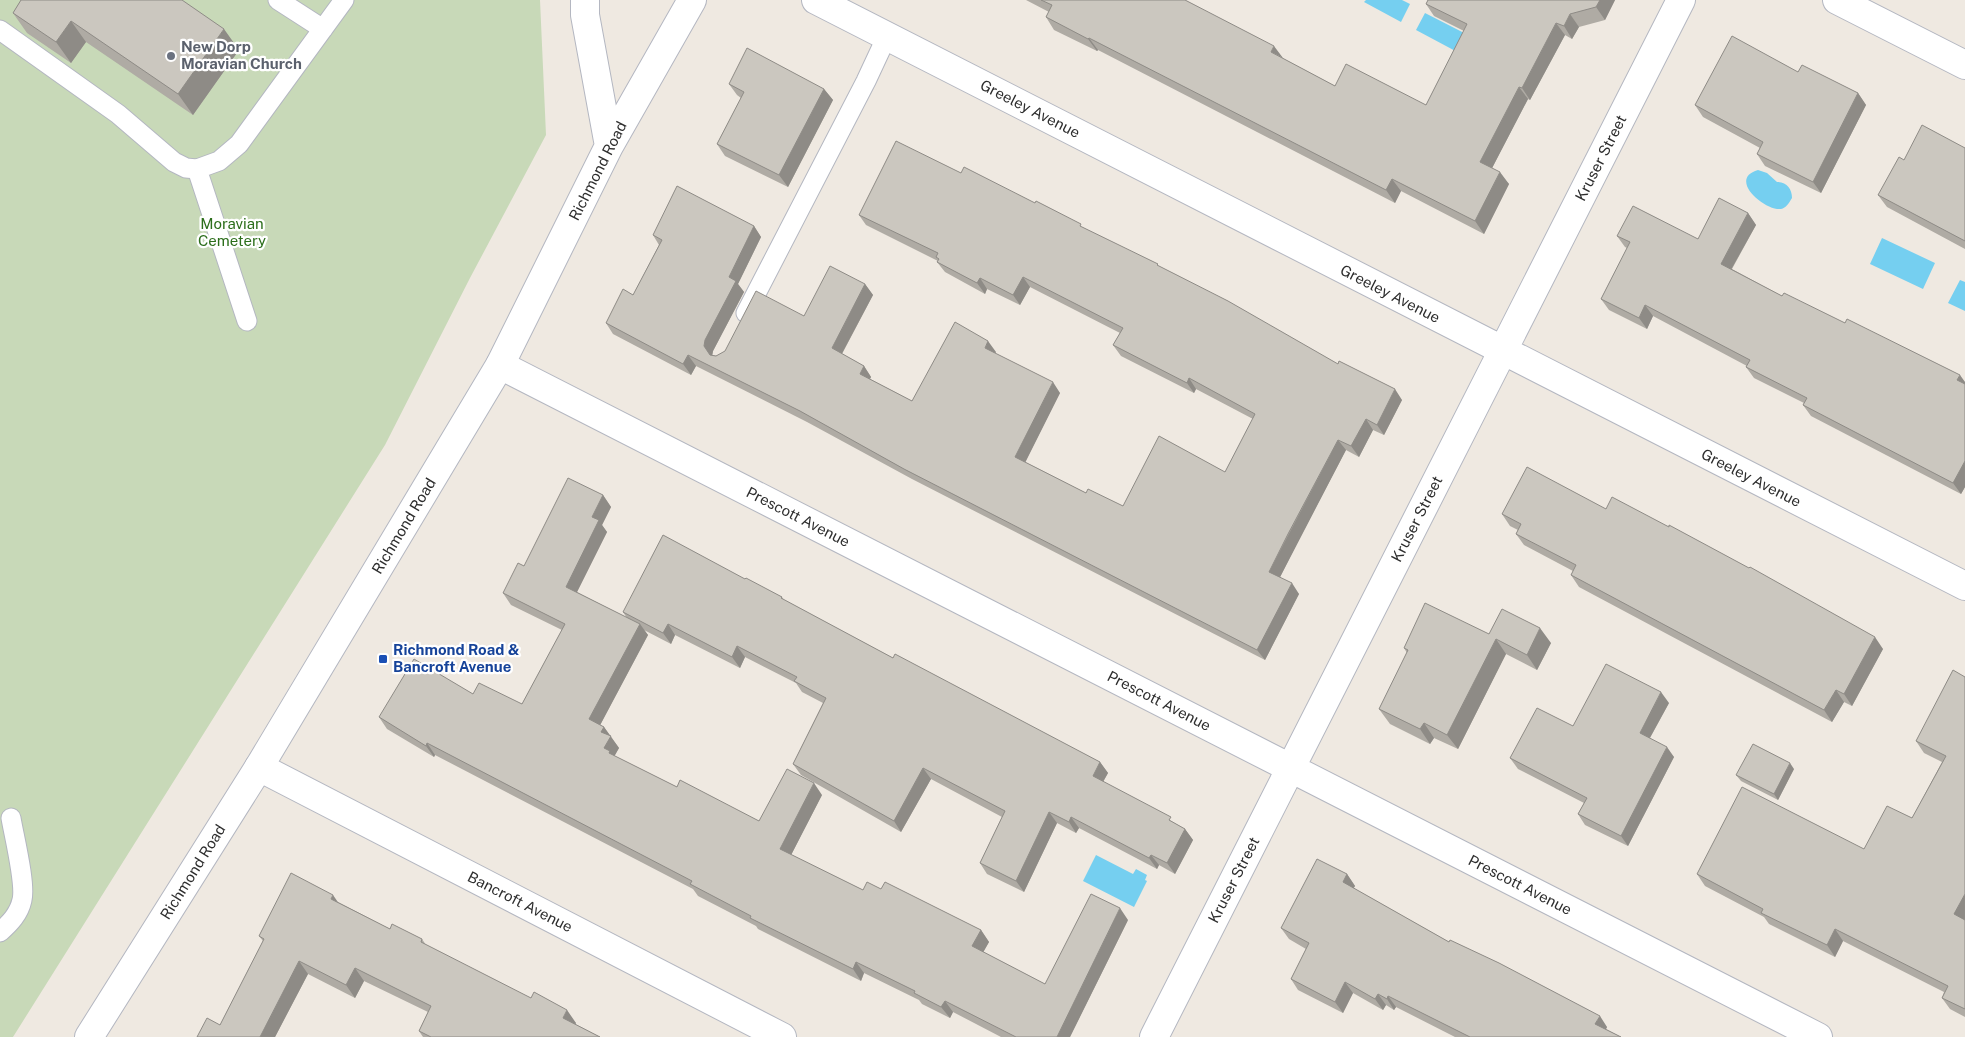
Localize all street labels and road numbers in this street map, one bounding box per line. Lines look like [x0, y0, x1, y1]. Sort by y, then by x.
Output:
street label: Greeley Avenue [978, 76, 1083, 141]
street label: Kruser Street [1572, 112, 1630, 204]
street label: Richmond Road [565, 118, 630, 223]
street label: Greeley Avenue [1338, 261, 1443, 326]
street label: Greeley Avenue [1699, 445, 1804, 510]
street label: Kruser Street [1388, 473, 1446, 565]
street label: Richmond Road [368, 475, 439, 577]
street label: Prescott Avenue [744, 483, 853, 550]
street label: Prescott Avenue [1105, 667, 1214, 734]
street label: Richmond Road [157, 821, 229, 922]
street label: Kruser Street [1205, 834, 1263, 926]
street label: Prescott Avenue [1466, 851, 1575, 918]
street label: Bancroft Avenue [465, 868, 576, 935]

